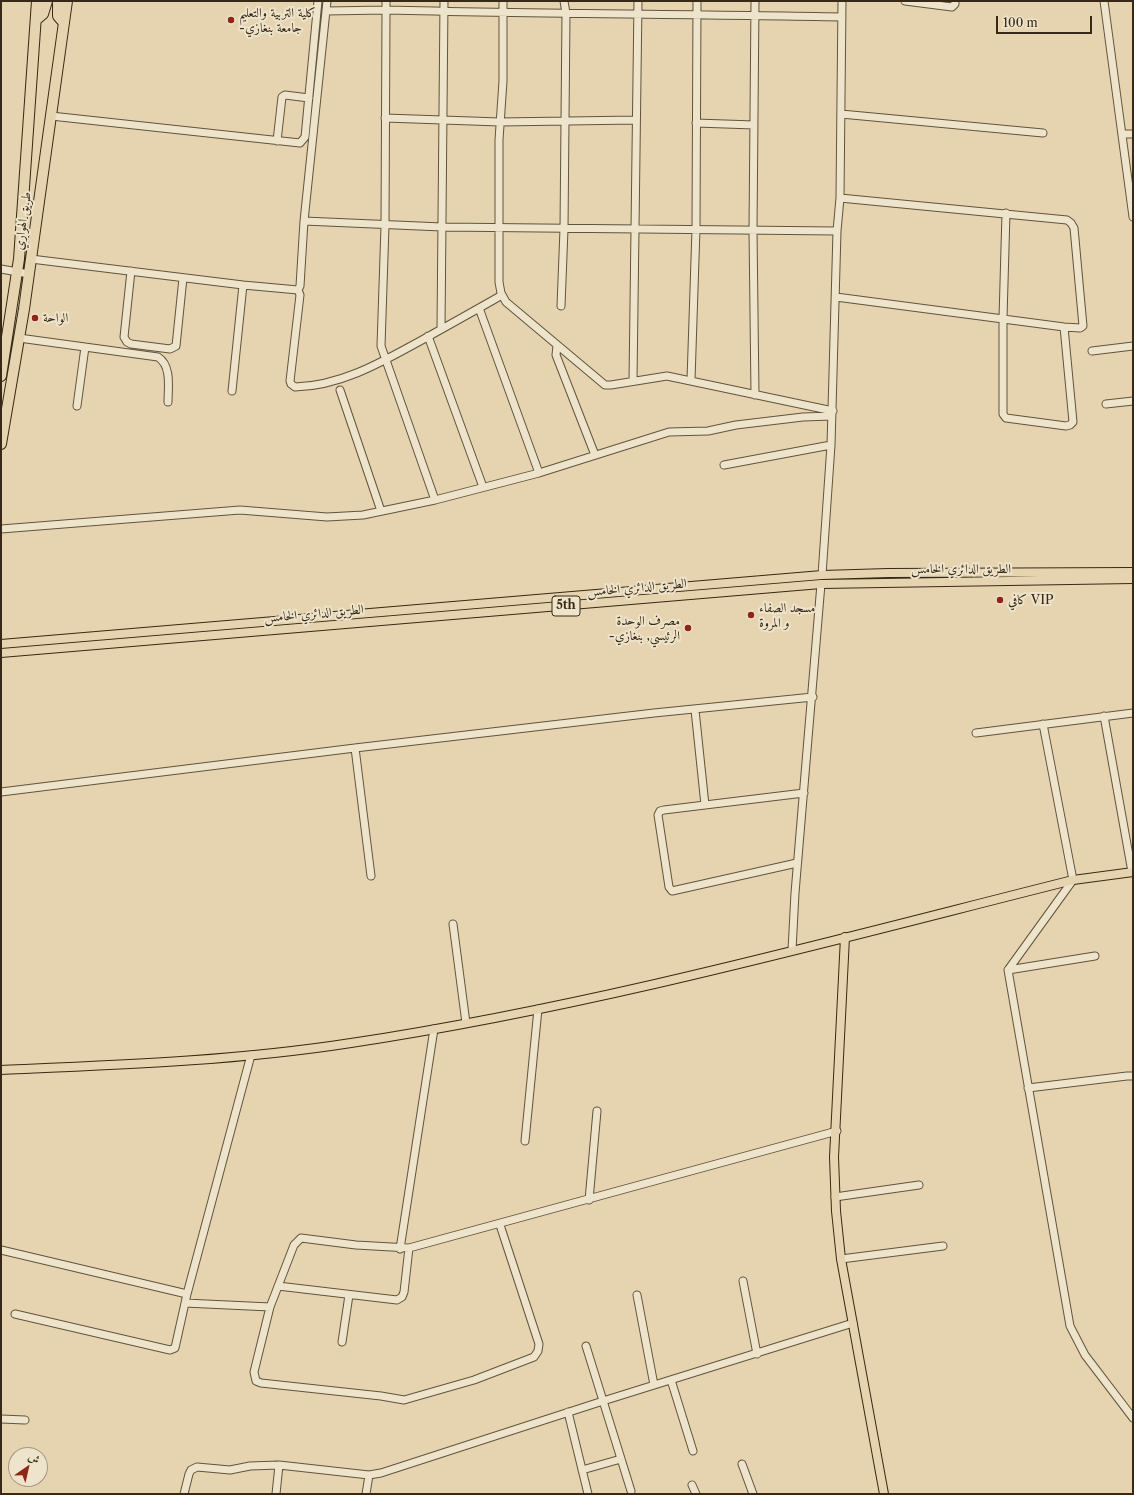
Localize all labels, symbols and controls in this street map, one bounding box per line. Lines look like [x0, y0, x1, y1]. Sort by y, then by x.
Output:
place label: كلية التربية والتعليم -جامعة بنغازي [239, 5, 316, 36]
scale bar [998, 8, 1094, 34]
marker: كلية التربية والتعليم -جامعة بنغازي [226, 15, 236, 25]
text: 100 m [1003, 15, 1038, 30]
street label: طريق الهواري [11, 191, 35, 251]
place label: الواحة [43, 310, 68, 326]
marker: الواحة [30, 313, 40, 323]
street label: الطريق الدائري الخامس [911, 561, 1011, 577]
street label: الطريق الدائري الخامس [586, 576, 688, 600]
place label: كافي VIP [1008, 592, 1054, 608]
marker: كافي VIP [995, 595, 1005, 605]
road number: 5th [552, 596, 580, 616]
place label: مسجد الصفاء و المروة [759, 600, 815, 631]
street label: الطريق الدائري الخامس [263, 602, 365, 626]
marker: مسجد الصفاء و المروة [746, 610, 756, 620]
place label: مصرف الوحدة -الرئيسي, بنغازي [609, 613, 680, 644]
marker: مصرف الوحدة -الرئيسي, بنغازي [683, 623, 693, 633]
north arrow [8, 1447, 48, 1487]
text: ش [26, 1449, 43, 1467]

